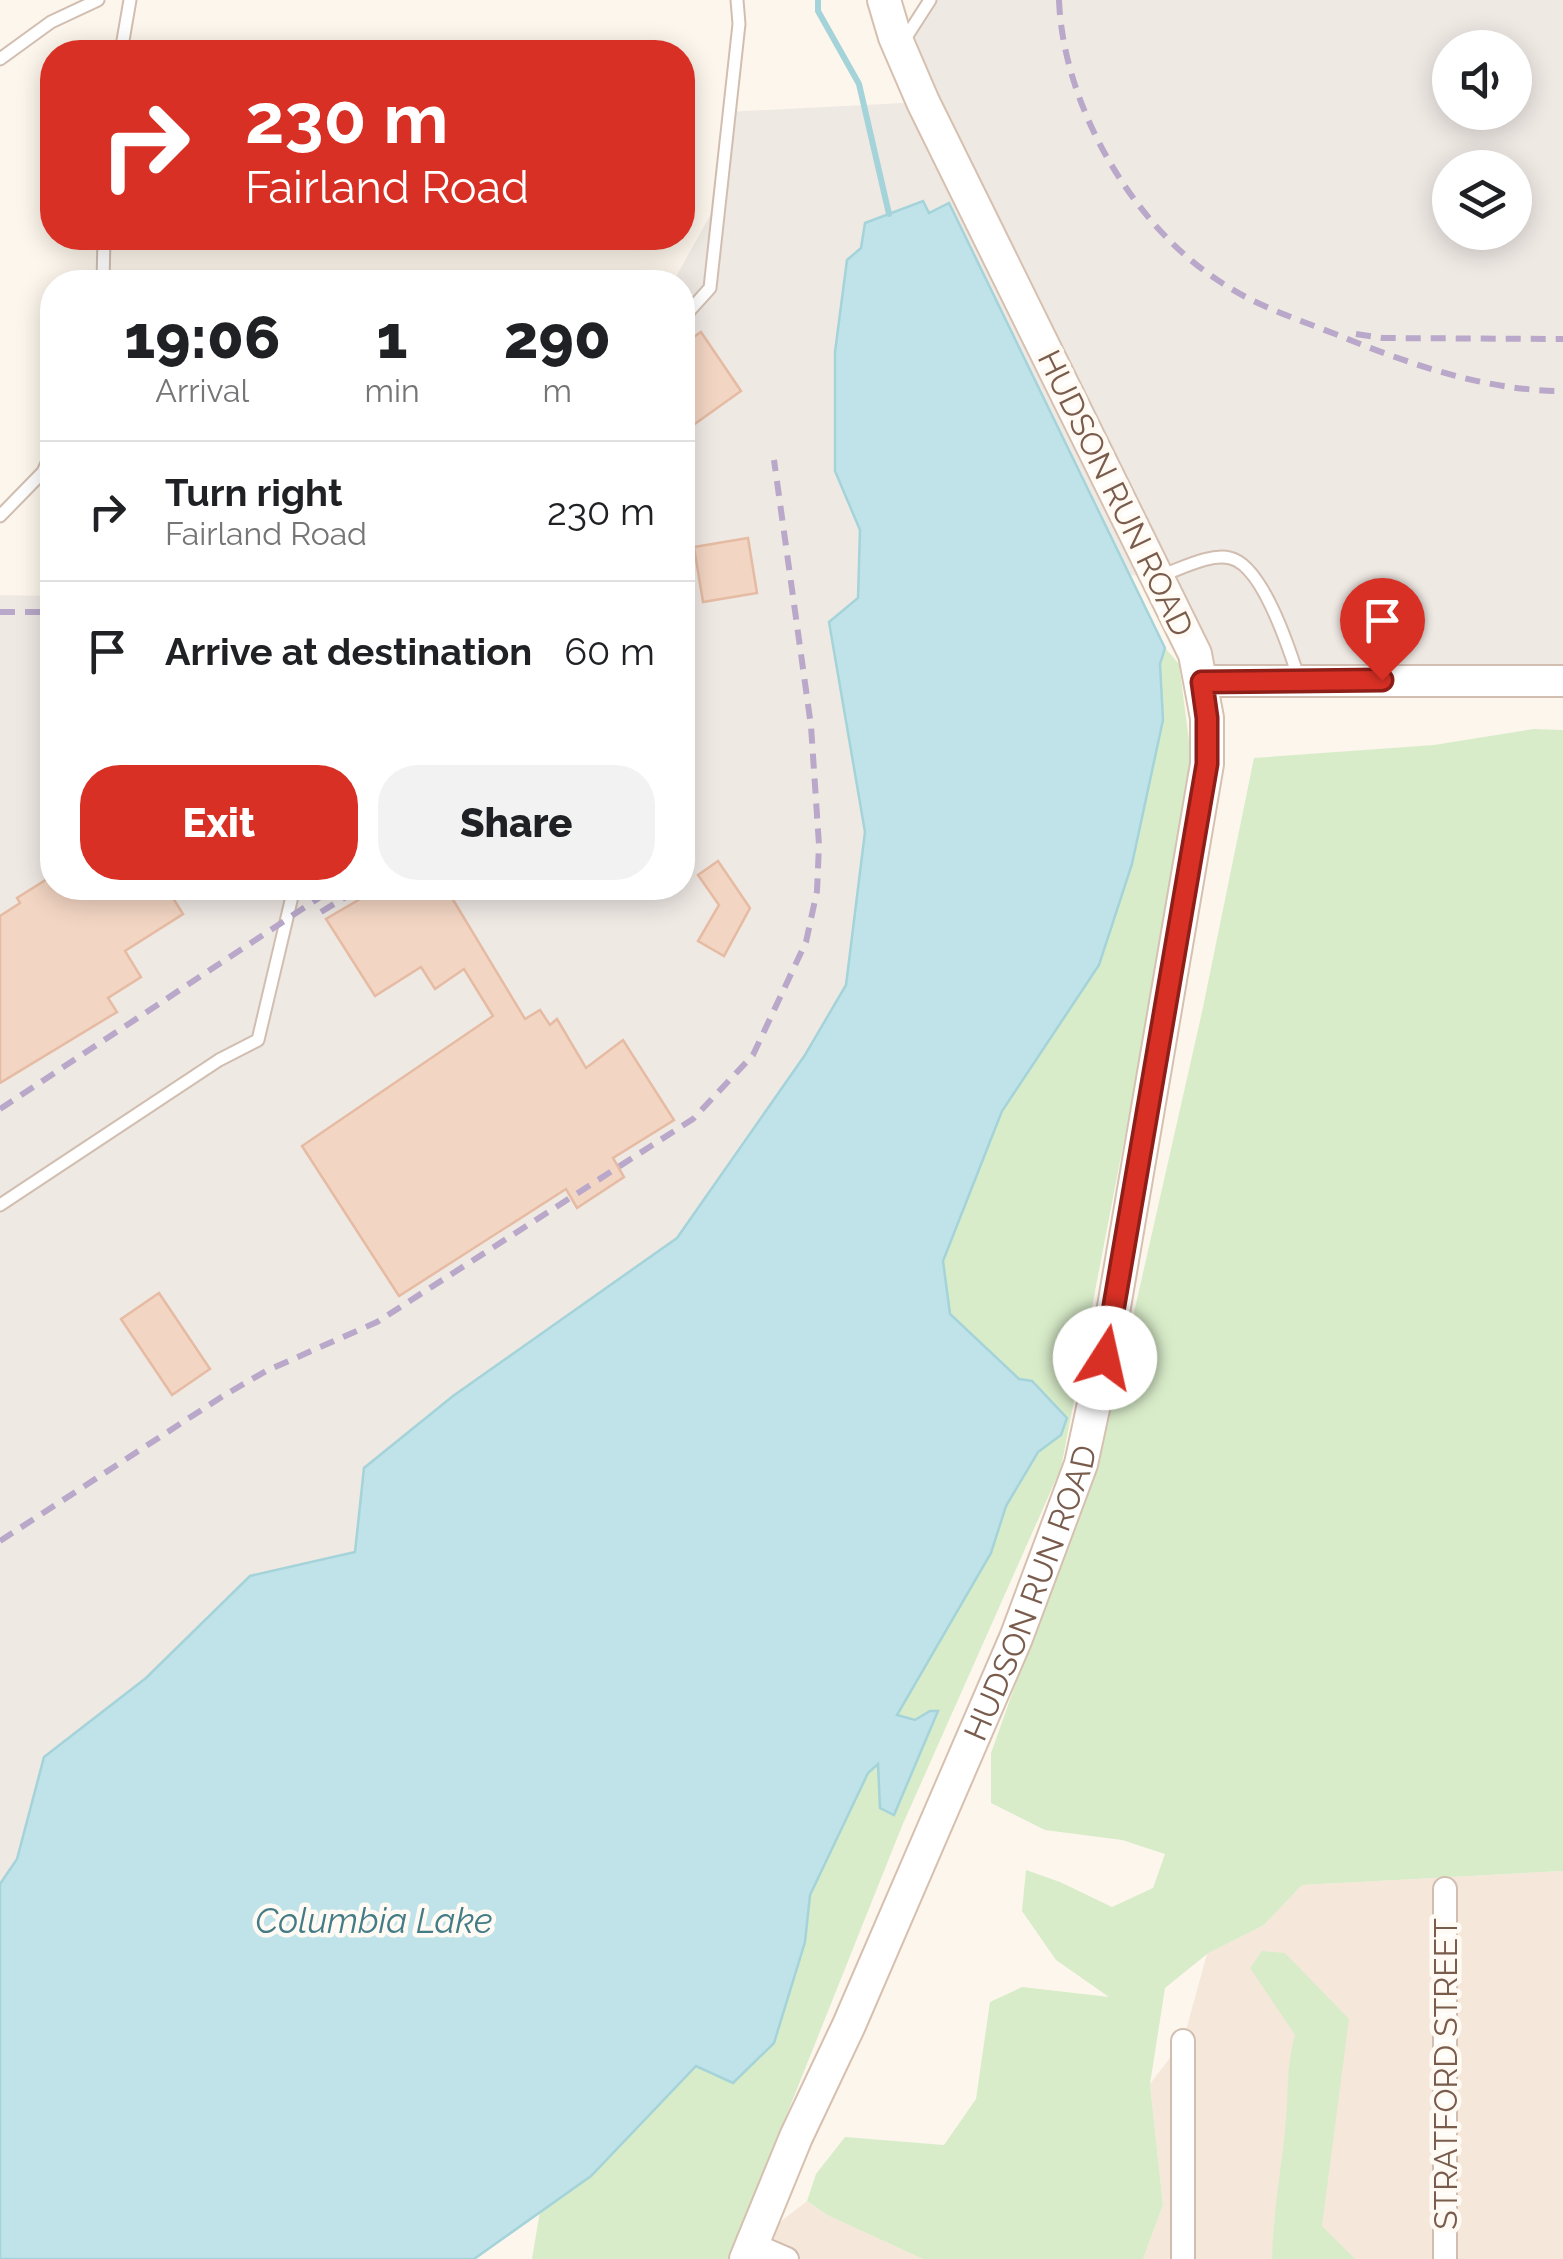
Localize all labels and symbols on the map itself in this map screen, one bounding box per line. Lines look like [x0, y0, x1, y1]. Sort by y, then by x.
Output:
street label: HUDSON RUN ROAD [1031, 344, 1201, 642]
pin [1340, 578, 1425, 681]
position arrow [1053, 1306, 1157, 1410]
street label: HUDSON RUN ROAD [956, 1442, 1103, 1745]
water label: Columbia Lake [255, 1900, 493, 1941]
street label: STRATFORD STREET [1427, 1918, 1464, 2230]

